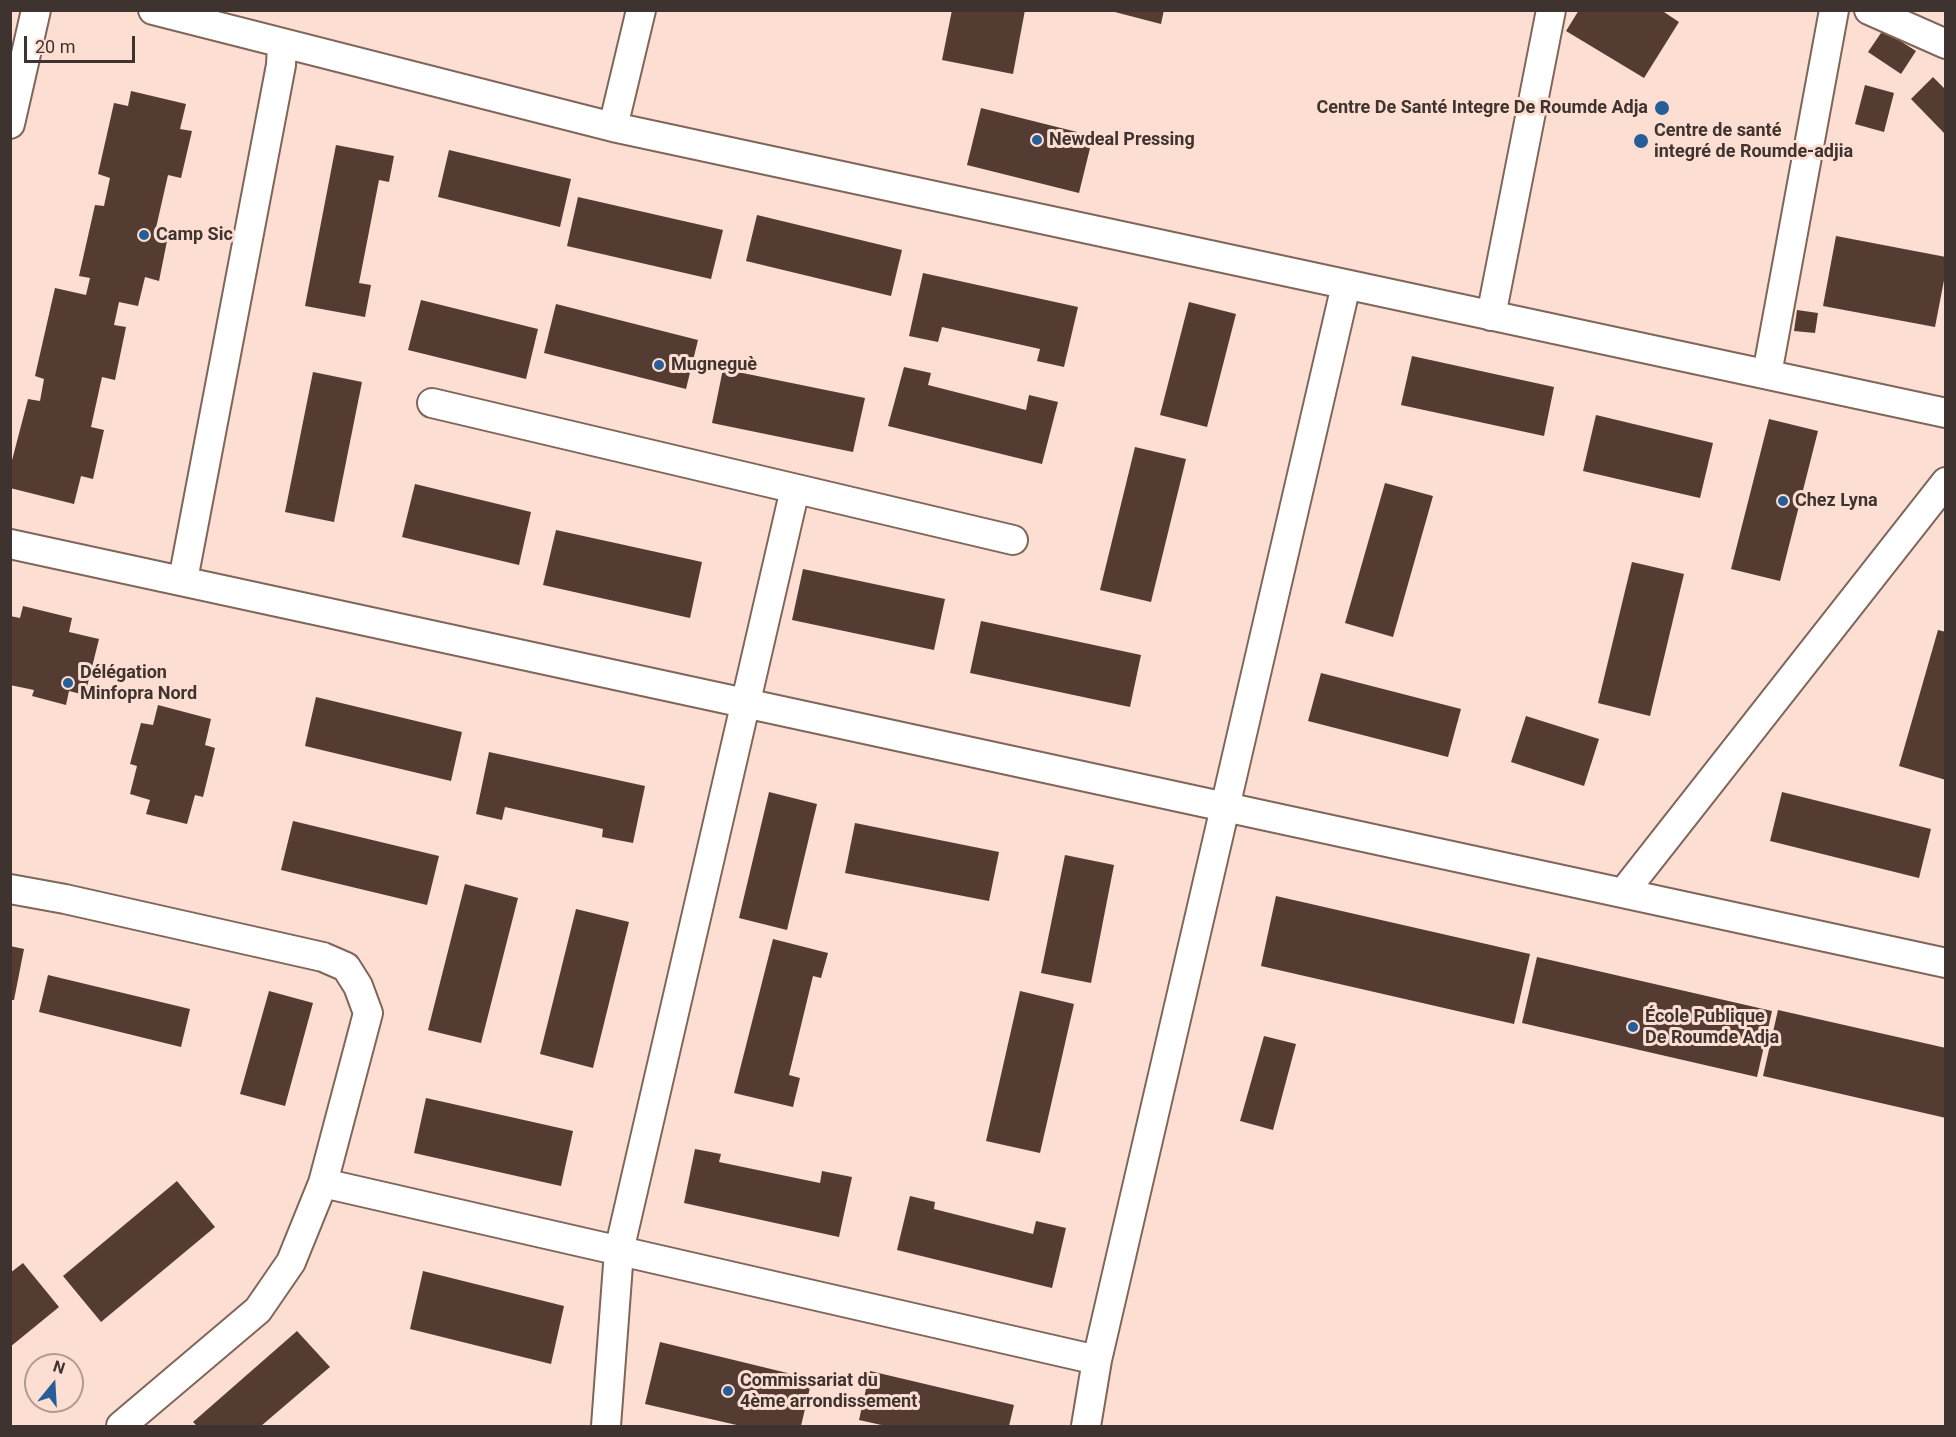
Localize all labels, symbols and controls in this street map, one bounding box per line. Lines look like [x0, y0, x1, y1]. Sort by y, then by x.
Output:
scale bar [27, 24, 138, 62]
text: 20 m [35, 36, 75, 57]
place label: Centre De Santé Integre De Roumde Adja [1317, 97, 1648, 119]
marker: Centre De Santé Integre De Roumde Adja [1653, 99, 1671, 117]
place label: Centre de santé integré de Roumde-adjia [1654, 120, 1853, 162]
place label: Newdeal Pressing [1049, 129, 1195, 151]
marker: Centre de santé integré de Roumde-adjia [1632, 132, 1650, 150]
marker: Newdeal Pressing [1030, 133, 1044, 147]
place label: Camp Sic [156, 224, 233, 246]
marker: Camp Sic [137, 228, 151, 242]
place label: Mugneguè [671, 354, 757, 376]
marker: Mugneguè [652, 358, 666, 372]
place label: Chez Lyna [1795, 490, 1878, 512]
marker: Chez Lyna [1776, 494, 1790, 508]
place label: Délégation Minfopra Nord [80, 662, 197, 704]
marker: Délégation Minfopra Nord [61, 676, 75, 690]
place label: École Publique De Roumde Adja [1645, 1006, 1779, 1048]
marker: École Publique De Roumde Adja [1626, 1020, 1640, 1034]
north arrow [24, 1353, 84, 1413]
text: N [51, 1357, 67, 1378]
place label: Commissariat du 4ème arrondissement [740, 1370, 917, 1412]
marker: Commissariat du 4ème arrondissement [721, 1384, 735, 1398]

